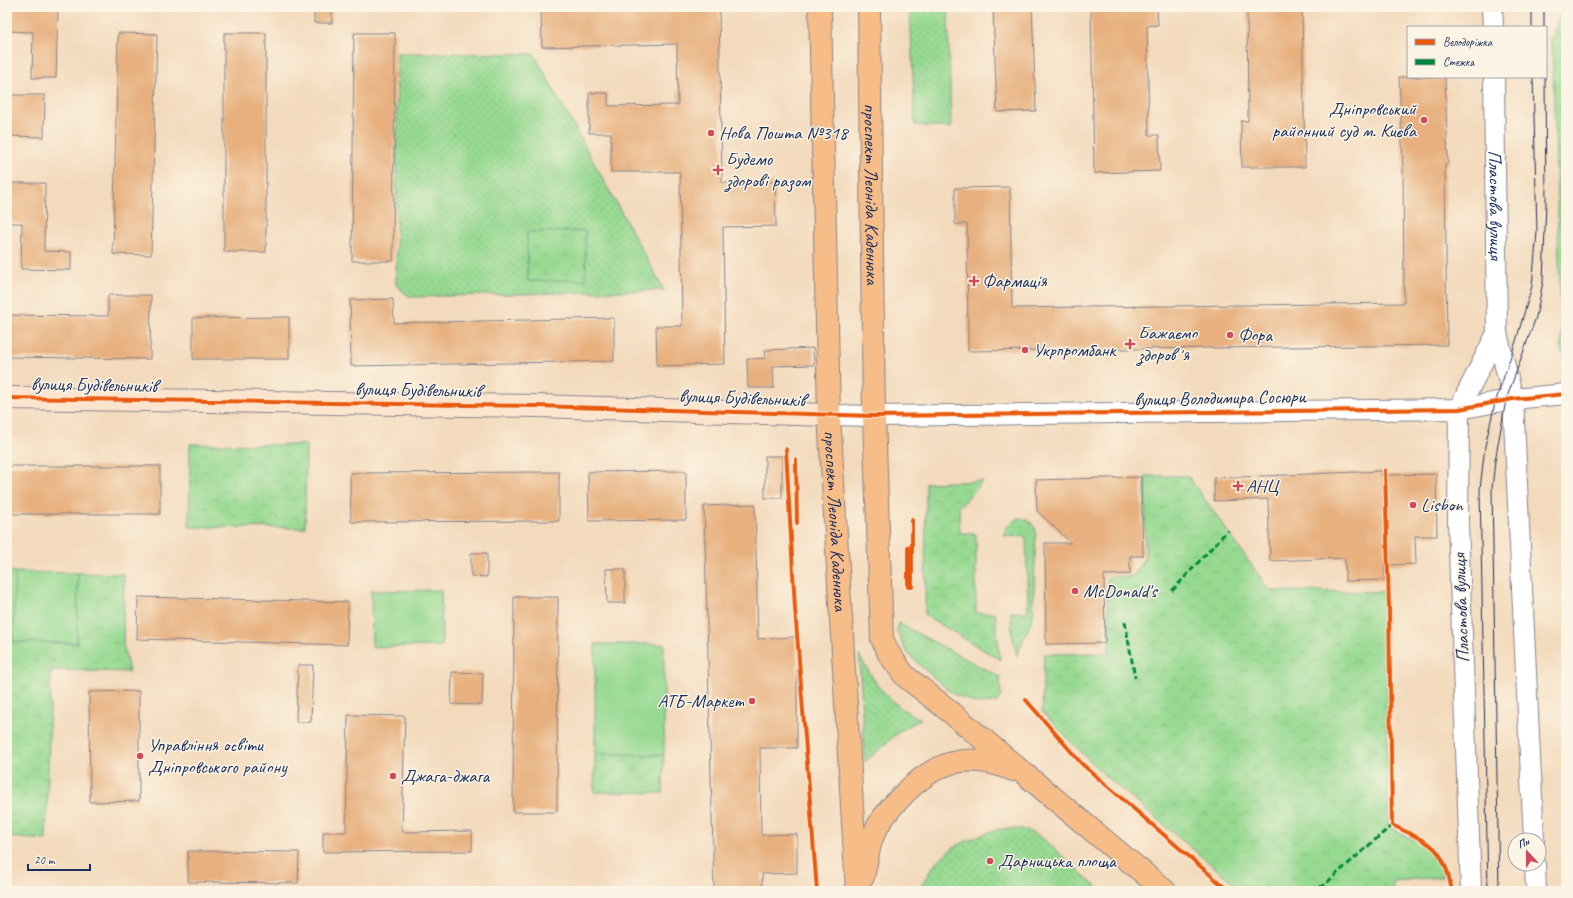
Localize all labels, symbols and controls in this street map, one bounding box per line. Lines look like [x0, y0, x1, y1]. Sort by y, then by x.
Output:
legend [1407, 26, 1547, 78]
text: Велодоріжка [1443, 34, 1493, 50]
text: Стежка [1443, 54, 1475, 70]
place label: Дніпровський районний суд м. Києва [1272, 97, 1418, 143]
street label: проспект Леоніда Каденюка [858, 103, 884, 286]
marker: Дніпровський районний суд м. Києва [1419, 115, 1429, 125]
place label: Нова Пошта №318 [719, 121, 850, 145]
marker: Нова Пошта №318 [706, 128, 716, 138]
place label: Будемо здорові разом [723, 147, 811, 193]
street label: Пластова вулиця [1483, 150, 1508, 261]
marker: Будемо здорові разом [713, 165, 723, 175]
place label: Фармація [982, 269, 1048, 293]
marker: Фармація [969, 276, 979, 286]
place label: Бажаємо здоровʼя [1135, 321, 1198, 367]
place label: Фора [1238, 323, 1273, 347]
marker: Фора [1225, 330, 1235, 340]
place label: Укрпромбанк [1033, 338, 1118, 362]
marker: Бажаємо здоровʼя [1125, 339, 1135, 349]
marker: Укрпромбанк [1020, 345, 1030, 355]
street label: вулиця Будівельників [31, 372, 162, 398]
street label: вулиця Будівельників [355, 377, 486, 403]
street label: вулиця Будівельників [678, 384, 810, 412]
street label: вулиця Володимира Сосюри [1134, 384, 1308, 411]
street label: проспект Леоніда Каденюка [818, 430, 853, 613]
place label: АНЦ [1246, 474, 1280, 498]
marker: АНЦ [1233, 481, 1243, 491]
place label: Lisbon [1421, 493, 1464, 517]
marker: Lisbon [1408, 500, 1418, 510]
street label: Пластова вулиця [1447, 551, 1475, 663]
place label: McDonald's [1083, 579, 1159, 603]
marker: McDonald's [1070, 586, 1080, 596]
place label: АТБ-Маркет [658, 689, 745, 713]
marker: АТБ-Маркет [747, 696, 757, 706]
place label: Управління освіти Дніпровського району [148, 733, 288, 779]
marker: Управління освіти Дніпровського району [135, 751, 145, 761]
place label: Джага-джага [401, 764, 490, 788]
marker: Джага-джага [388, 771, 398, 781]
north arrow [1507, 832, 1547, 872]
text: Пн [1515, 834, 1532, 851]
scale bar [28, 846, 90, 872]
place label: Дарницька площа [998, 849, 1117, 873]
text: 20 m [34, 852, 56, 868]
marker: Дарницька площа [985, 856, 995, 866]

